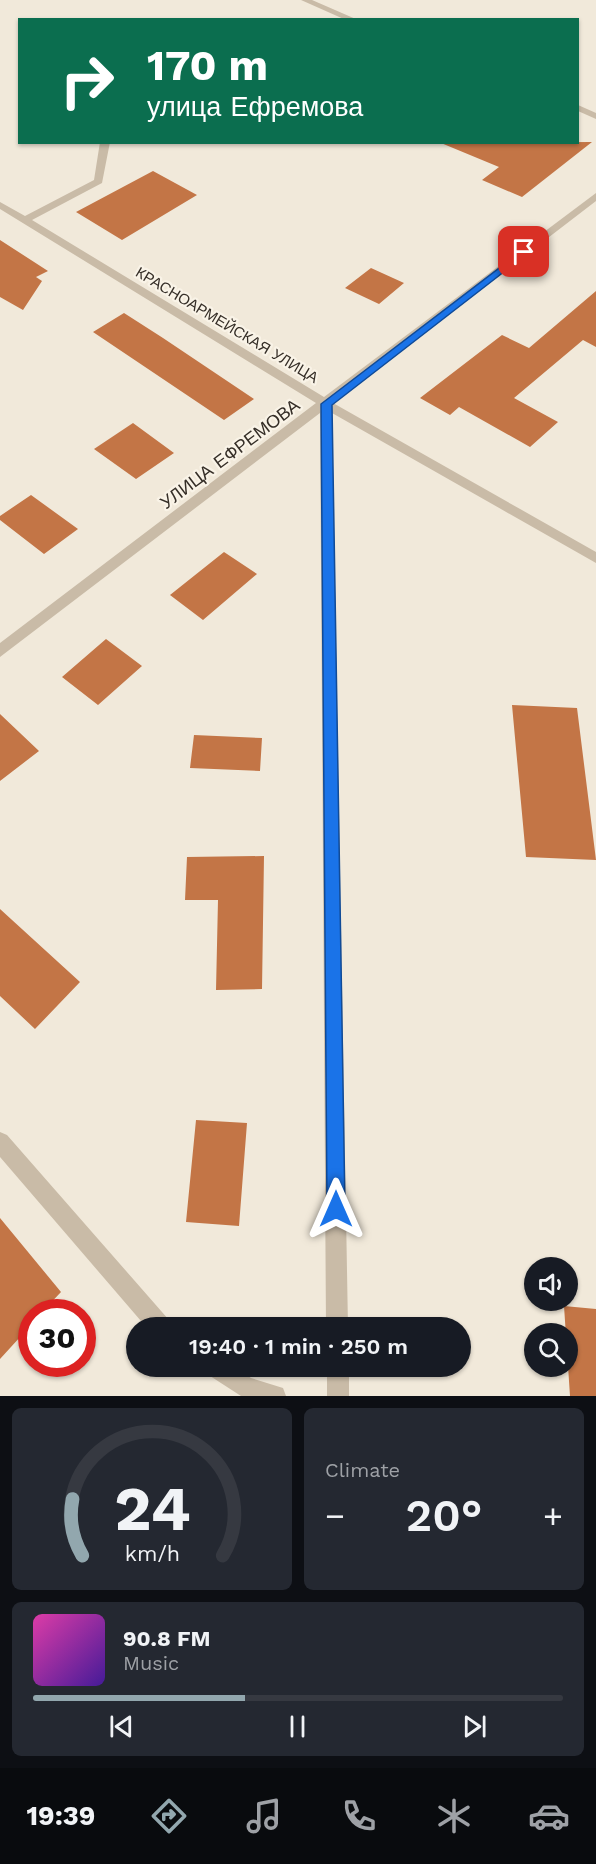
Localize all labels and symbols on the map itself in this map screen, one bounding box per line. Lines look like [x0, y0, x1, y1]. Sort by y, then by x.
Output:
pin [498, 226, 549, 277]
street label: КРАСНОАРМЕЙСКАЯ УЛИЦА [132, 263, 322, 387]
street label: УЛИЦА ЕФРЕМОВА [156, 394, 304, 513]
position arrow [304, 1177, 368, 1241]
speed limit sign: 30 [18, 1299, 96, 1377]

